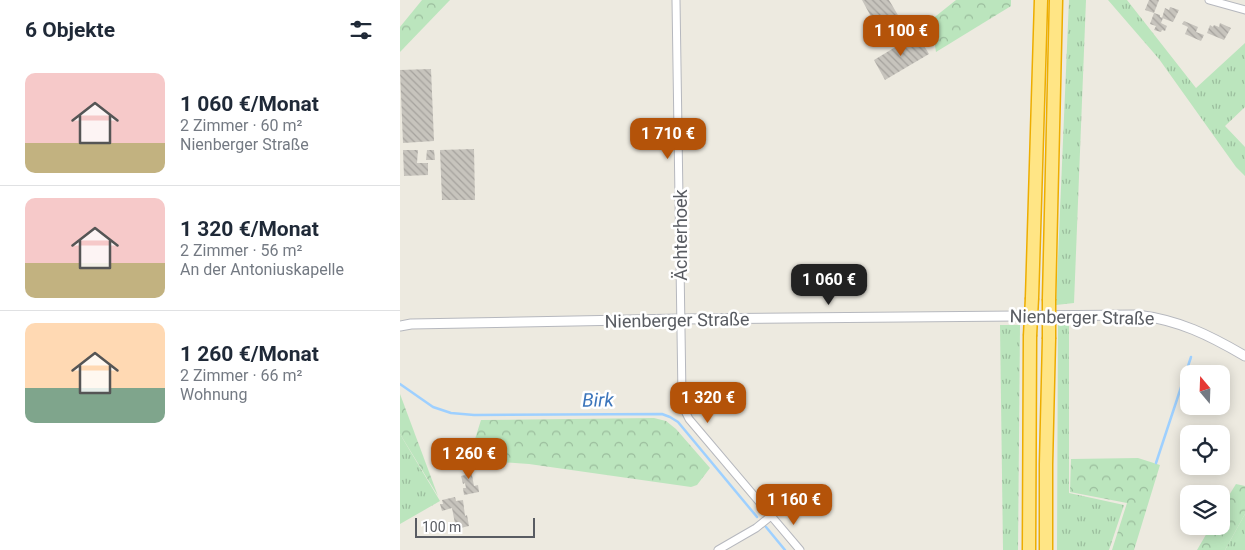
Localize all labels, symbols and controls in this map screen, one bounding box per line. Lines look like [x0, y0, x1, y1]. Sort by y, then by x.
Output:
pin: 1 100 € [855, 15, 947, 57]
icon: filters [347, 16, 375, 44]
text: 6 Objekte [25, 18, 115, 42]
text: 1 100 € [874, 21, 928, 40]
text: 1 060 €/Monat [180, 92, 319, 116]
icon: home [65, 93, 125, 153]
text: 2 Zimmer · 60 m² [180, 116, 302, 135]
pin: 1 710 € [622, 118, 714, 160]
text: 1 710 € [641, 124, 695, 143]
text: Nienberger Straße [180, 135, 309, 154]
street label: Ächterhoek [670, 188, 691, 281]
text: 1 320 €/Monat [180, 217, 319, 241]
icon: home [65, 218, 125, 278]
text: 2 Zimmer · 56 m² [180, 241, 302, 260]
text: An der Antoniuskapelle [180, 260, 344, 279]
pin: 1 060 € [783, 264, 875, 306]
text: 1 060 € [802, 270, 856, 289]
street label: Nienberger Straße [1009, 305, 1155, 329]
street label: Nienberger Straße [604, 308, 750, 332]
text: 1 260 €/Monat [180, 342, 319, 366]
icon: home [65, 343, 125, 403]
north arrow [1180, 365, 1230, 415]
map controls [1180, 365, 1230, 535]
text: 2 Zimmer · 66 m² [180, 366, 302, 385]
pin: 1 320 € [662, 382, 754, 424]
text: Wohnung [180, 385, 247, 404]
water label: Birk [582, 388, 615, 412]
text: 1 320 € [681, 388, 735, 407]
button: locate [1180, 425, 1230, 475]
pin: 1 260 € [423, 438, 515, 480]
text: 1 260 € [442, 444, 496, 463]
pin: 1 160 € [748, 484, 840, 526]
button: layers [1180, 485, 1230, 535]
text: 1 160 € [767, 490, 821, 509]
scale bar [415, 515, 535, 538]
text: 100 m [422, 519, 461, 535]

